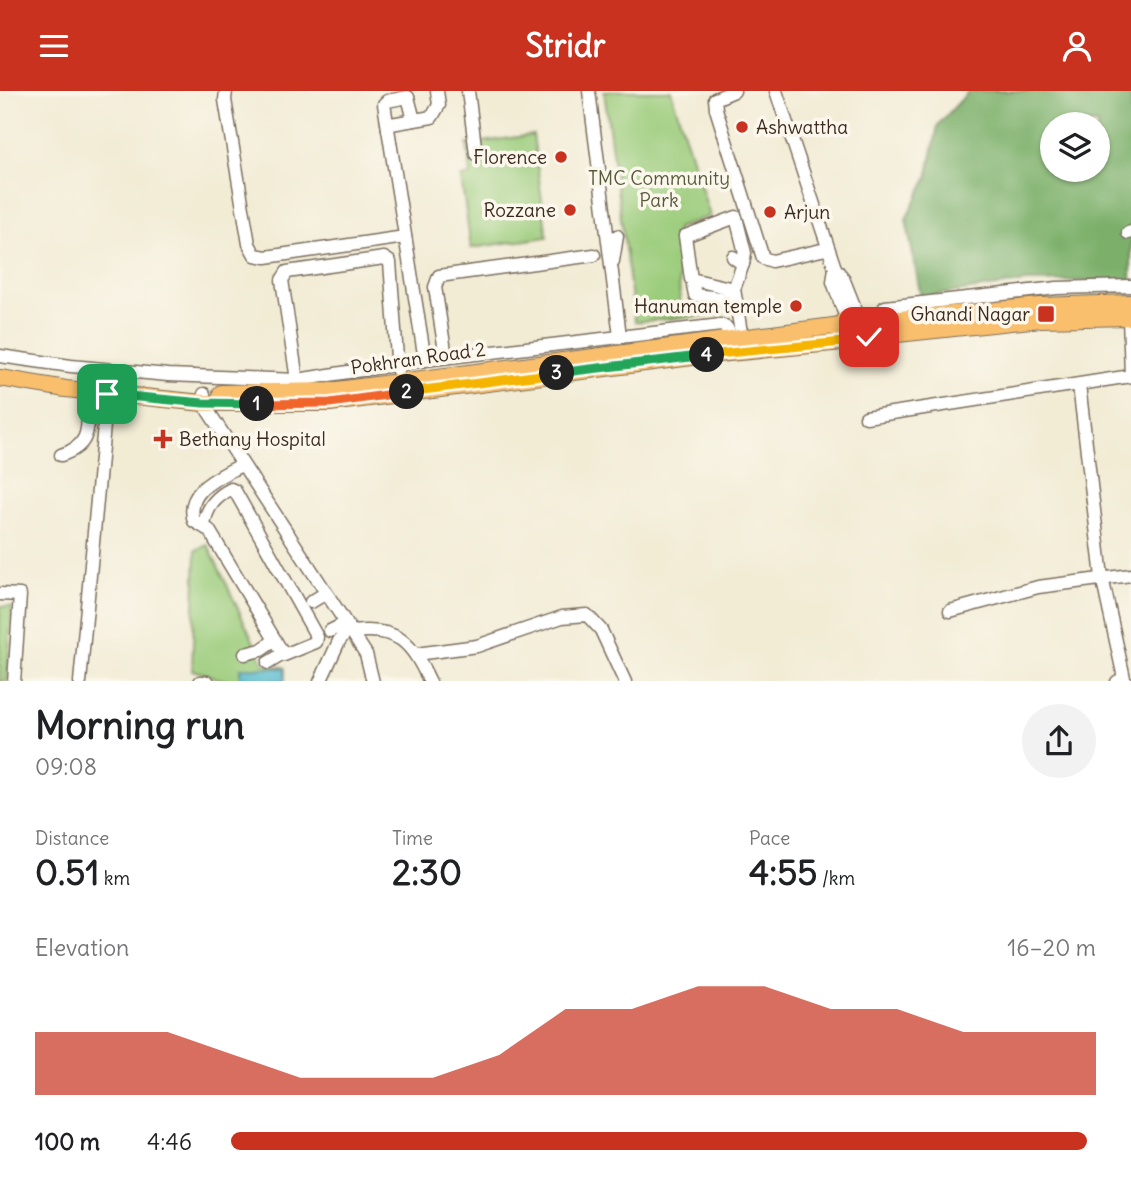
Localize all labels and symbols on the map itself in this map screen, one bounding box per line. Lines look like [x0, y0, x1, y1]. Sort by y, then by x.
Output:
place label: Ashwattha [756, 115, 848, 139]
marker: Ashwattha [734, 119, 750, 135]
place label: Florence [473, 145, 547, 169]
marker: Florence [553, 149, 569, 165]
park label: TMC Community Park [588, 166, 730, 212]
place label: Rozzane [483, 198, 556, 222]
place label: Arjun [784, 200, 830, 224]
marker: Rozzane [562, 202, 578, 218]
marker: Arjun [762, 204, 778, 220]
place label: Hanuman temple [634, 294, 782, 318]
marker: Hanuman temple [788, 298, 804, 314]
place label: Ghandi Nagar [911, 302, 1030, 326]
marker: Ghandi Nagar [1036, 304, 1056, 324]
pin [839, 307, 899, 367]
street label: Pokhran Road 2 [349, 337, 487, 379]
pin: 4 [690, 337, 724, 373]
pin: 3 [540, 355, 574, 391]
pin [77, 364, 137, 424]
pin: 2 [390, 375, 424, 409]
pin: 1 [240, 387, 274, 421]
place label: Bethany Hospital [179, 427, 326, 451]
marker: Bethany Hospital [153, 429, 173, 449]

